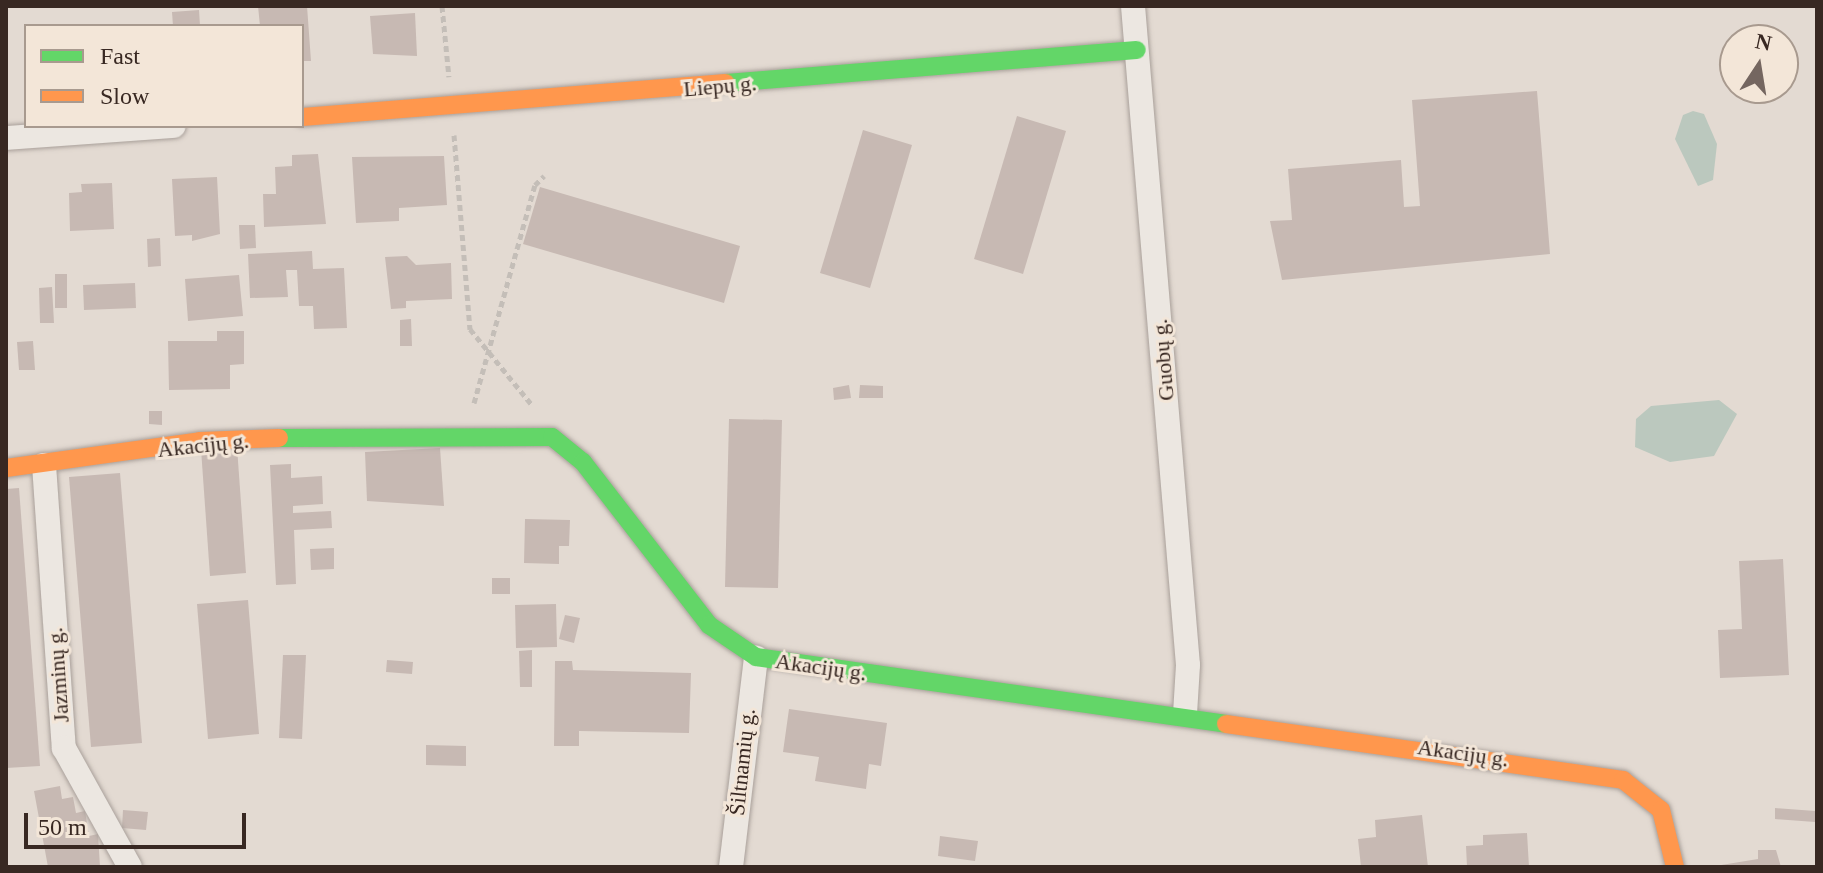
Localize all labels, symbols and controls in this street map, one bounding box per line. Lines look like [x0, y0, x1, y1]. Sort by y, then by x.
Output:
legend [24, 24, 304, 128]
north arrow [1719, 24, 1799, 104]
text: N [1753, 28, 1774, 56]
text: Fast [100, 43, 140, 69]
street label: Liepų g. [682, 70, 758, 102]
text: Slow [100, 83, 149, 109]
street label: Guobų g. [1146, 318, 1180, 402]
street label: Akacijų g. [156, 427, 250, 463]
street label: Jazminų g. [42, 627, 74, 723]
street label: Akacijų g. [774, 648, 868, 686]
street label: Šiltnamių g. [723, 707, 761, 817]
street label: Akacijų g. [1416, 734, 1510, 772]
scale bar [28, 797, 250, 847]
text: 50 m [38, 814, 87, 840]

